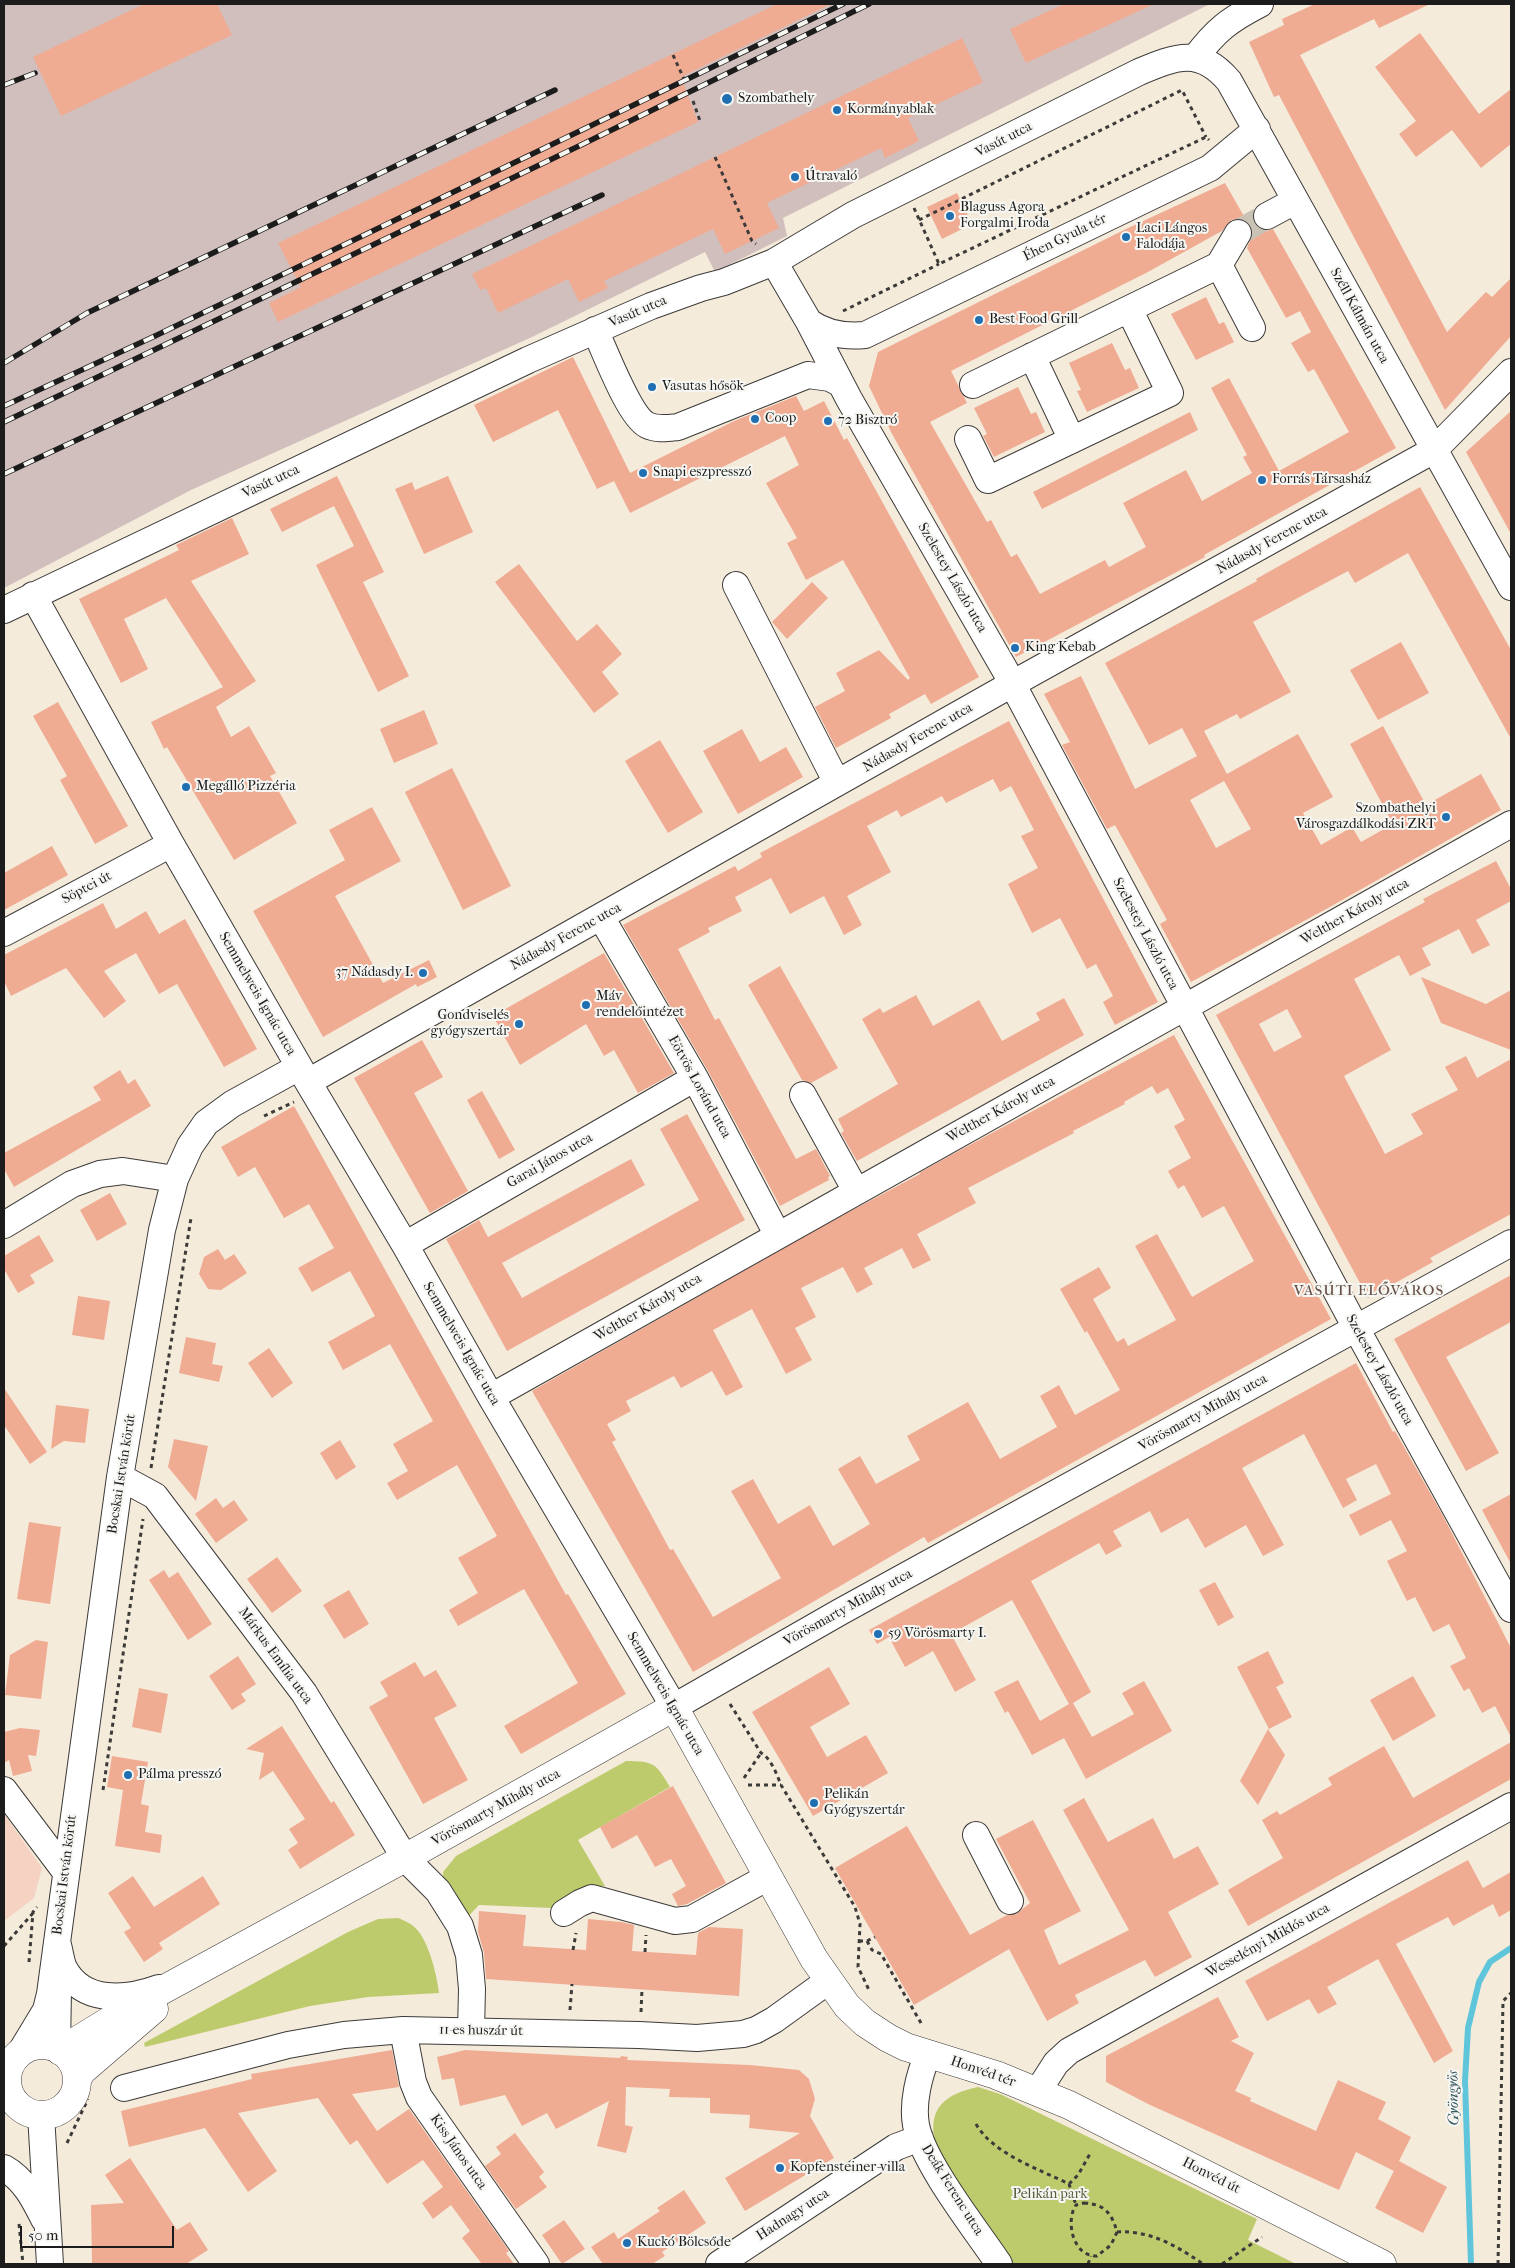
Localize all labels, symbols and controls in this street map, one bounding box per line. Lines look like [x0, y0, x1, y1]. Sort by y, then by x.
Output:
place label: Szombathely [738, 91, 815, 107]
marker: Szombathely [720, 92, 734, 106]
place label: Kormányablak [847, 102, 934, 118]
marker: Kormányablak [831, 104, 843, 116]
street label: Vasút utca [973, 119, 1035, 161]
place label: Útravaló [805, 169, 857, 185]
marker: Útravaló [789, 171, 801, 183]
place label: Blaguss Agora Forgalmi Iroda [960, 200, 1049, 232]
marker: Blaguss Agora Forgalmi Iroda [944, 210, 956, 222]
street label: Éhen Gyula tér [1020, 211, 1110, 265]
place label: Laci Lángos Falodája [1136, 221, 1207, 253]
marker: Laci Lángos Falodája [1120, 231, 1132, 243]
street label: Széll Kálmán utca [1326, 265, 1392, 367]
street label: Vasút utca [607, 292, 669, 332]
place label: Best Food Grill [989, 312, 1078, 328]
marker: Best Food Grill [973, 314, 985, 326]
place label: Vasutas hősök [662, 379, 744, 395]
marker: Vasutas hősök [646, 381, 658, 393]
place label: Coop [765, 411, 796, 427]
marker: Coop [749, 413, 761, 425]
place label: 72 Bisztró [838, 413, 897, 429]
marker: 72 Bisztró [822, 415, 834, 427]
street label: Vasút utca [240, 461, 302, 503]
place label: Snapi eszpresszó [653, 465, 752, 481]
marker: Snapi eszpresszó [637, 467, 649, 479]
place label: Forrás Társasház [1272, 472, 1371, 488]
marker: Forrás Társasház [1256, 474, 1268, 486]
street label: Nádasdy Ferenc utca [1214, 504, 1330, 578]
street label: Szelestey László utca [914, 520, 990, 636]
place label: King Kebab [1025, 640, 1096, 656]
marker: King Kebab [1009, 642, 1021, 654]
street label: Nádasdy Ferenc utca [860, 700, 976, 776]
place label: Megálló Pizzéria [196, 779, 296, 795]
marker: Megálló Pizzéria [180, 781, 192, 793]
place label: Szombathelyi Városgazdálkodási ZRT [1296, 801, 1436, 834]
marker: Szombathelyi Városgazdálkodási ZRT [1440, 811, 1452, 823]
street label: Söptei út [59, 868, 115, 908]
street label: Szelestey László utca [1108, 875, 1182, 993]
street label: Welther Károly utca [1298, 875, 1412, 949]
street label: Nádasdy Ferenc utca [508, 900, 624, 974]
street label: Semmelweis Ignác utca [215, 929, 299, 1059]
place label: 37 Nádasdy I. [335, 965, 413, 981]
marker: 37 Nádasdy I. [417, 967, 429, 979]
place label: Máv rendelőintézet [596, 989, 684, 1022]
marker: Máv rendelőintézet [580, 999, 592, 1011]
place label: Gondviselés gyógyszertár [430, 1008, 509, 1040]
marker: Gondviselés gyógyszertár [513, 1018, 525, 1030]
street label: Eötvös Loránd utca [664, 1033, 734, 1141]
street label: Welther Károly utca [944, 1073, 1058, 1147]
street label: Garai János utca [504, 1130, 596, 1192]
street label: Welther Károly utca [591, 1270, 705, 1346]
street label: Semmelweis Ignác utca [419, 1279, 503, 1409]
district label: VASÚTI ELŐVÁROS [1292, 1282, 1446, 1300]
street label: Szelestey László utca [1342, 1312, 1416, 1428]
street label: Vörösmarty Mihály utca [1136, 1371, 1270, 1455]
street label: Bocskai István körút [104, 1413, 140, 1535]
street label: Vörösmarty Mihály utca [781, 1566, 915, 1650]
street label: Márkus Emília utca [234, 1604, 316, 1708]
place label: 59 Vörösmarty I. [888, 1626, 986, 1642]
marker: 59 Vörösmarty I. [872, 1628, 884, 1640]
street label: Semmelweis Ignác utca [623, 1629, 707, 1759]
street label: Vörösmarty Mihály utca [429, 1766, 563, 1850]
place label: Pálma presszó [138, 1767, 222, 1783]
marker: Pálma presszó [122, 1769, 134, 1781]
place label: Pelikán Gyógyszertár [824, 1787, 905, 1820]
marker: Pelikán Gyógyszertár [808, 1797, 820, 1809]
street label: Bocskai István körút [49, 1814, 81, 1936]
street label: Wesselényi Miklós utca [1203, 1900, 1333, 1982]
street label: 11-es huszár út [439, 2022, 523, 2040]
street label: Honvéd tér [948, 2053, 1018, 2091]
water label: Gyöngyös [1445, 2070, 1463, 2126]
street label: Kiss János utca [426, 2111, 490, 2193]
street label: Deák Ferenc utca [917, 2141, 987, 2239]
street label: Honvéd út [1179, 2154, 1243, 2198]
place label: Kopfensteiner-villa [790, 2160, 905, 2176]
marker: Kopfensteiner-villa [774, 2162, 786, 2174]
street label: Hadnagy utca [753, 2185, 833, 2245]
park label: Pelikán park [1013, 2187, 1087, 2203]
scale bar [22, 2216, 176, 2248]
text: 50 m [28, 2226, 58, 2244]
place label: Kuckó Bölcsőde [637, 2235, 731, 2251]
marker: Kuckó Bölcsőde [621, 2237, 633, 2249]

